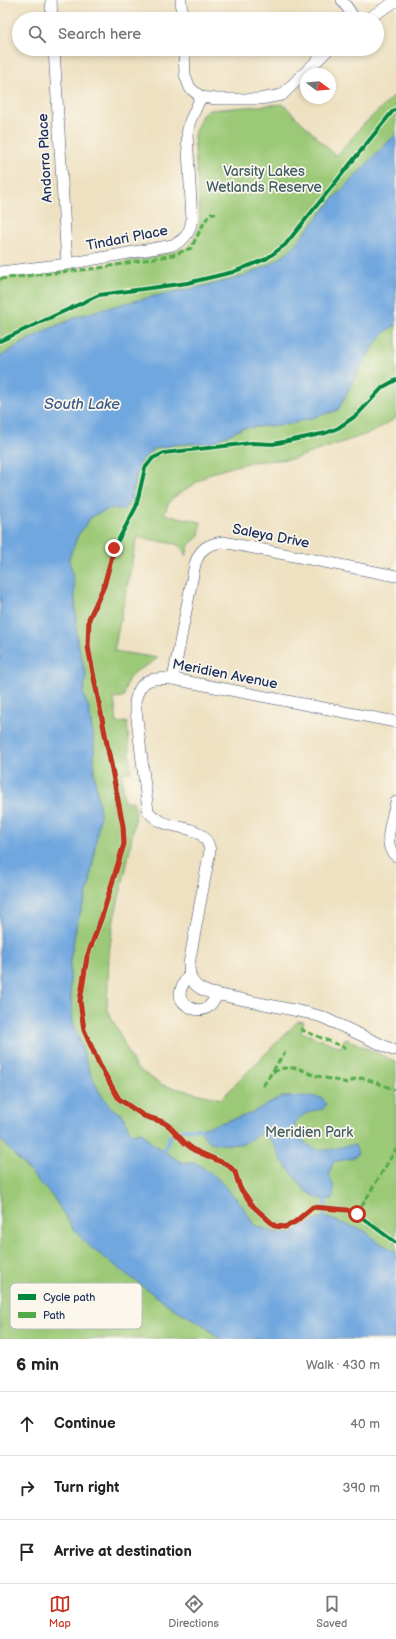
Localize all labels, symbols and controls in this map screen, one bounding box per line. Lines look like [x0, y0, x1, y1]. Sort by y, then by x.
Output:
search box [12, 12, 384, 56]
icon: search [26, 23, 48, 45]
text: Search here [58, 25, 141, 44]
north arrow [300, 68, 336, 104]
street label: Andorra Place [34, 113, 56, 203]
park label: Varsity Lakes Wetlands Reserve [206, 163, 322, 196]
street label: Tindari Place [85, 222, 169, 254]
water label: South Lake [44, 395, 120, 414]
street label: Saleya Drive [231, 520, 311, 552]
route end [105, 539, 123, 557]
street label: Meridien Avenue [171, 655, 279, 693]
park label: Meridien Park [265, 1124, 353, 1141]
route start [348, 1205, 366, 1223]
legend [10, 1283, 142, 1329]
text: Cycle path [43, 1291, 95, 1304]
text: Path [43, 1309, 65, 1322]
text: 6 min [16, 1355, 59, 1375]
text: Walk · 430 m [306, 1357, 380, 1373]
icon: ahead [16, 1413, 38, 1435]
text: Continue [54, 1414, 116, 1433]
text: 40 m [350, 1416, 380, 1432]
icon: right [16, 1477, 38, 1499]
text: Turn right [54, 1478, 119, 1497]
text: 390 m [343, 1480, 380, 1496]
icon: arrive [16, 1541, 38, 1563]
text: Arrive at destination [54, 1542, 192, 1561]
tab: Map [49, 1593, 71, 1630]
tab: Directions [168, 1593, 219, 1630]
tab: Saved [316, 1593, 347, 1630]

